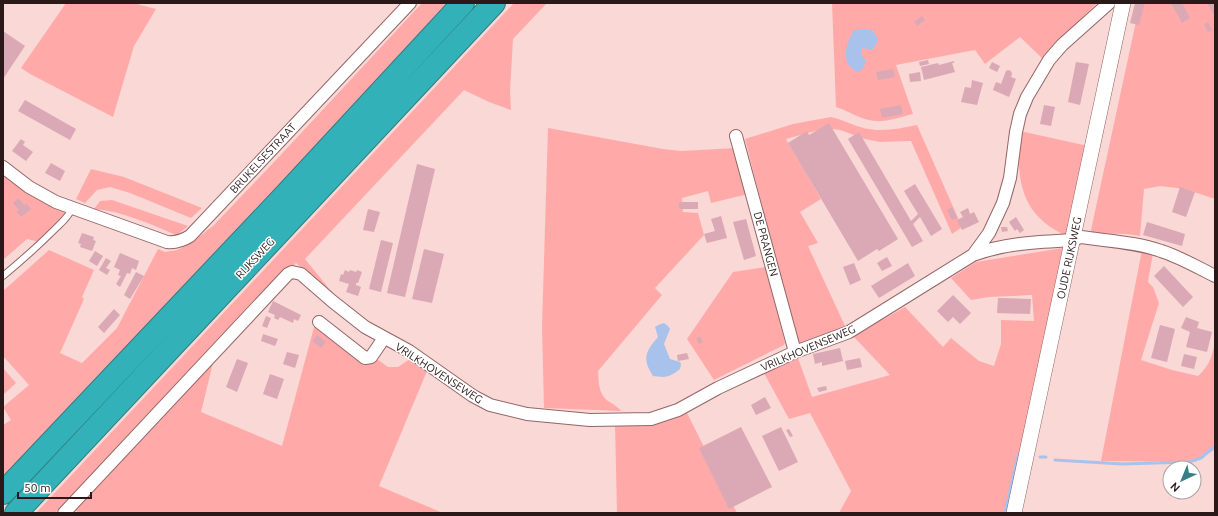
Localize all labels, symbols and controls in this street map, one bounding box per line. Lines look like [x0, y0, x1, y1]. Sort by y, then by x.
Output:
street label: BRUKELSESTRAAT [228, 121, 298, 195]
street label: DE PRANGEN [752, 210, 780, 278]
street label: OUDE RIJKSWEG [1054, 216, 1084, 300]
street label: RIJKSWEG [233, 235, 277, 281]
street label: VRILKHOVENSEWEG [759, 323, 857, 373]
street label: VRILKHOVENSEWEG [393, 340, 485, 406]
north arrow [1162, 460, 1202, 500]
scale bar [18, 474, 91, 500]
text: N [1168, 480, 1182, 494]
text: 50 m [24, 481, 51, 494]

